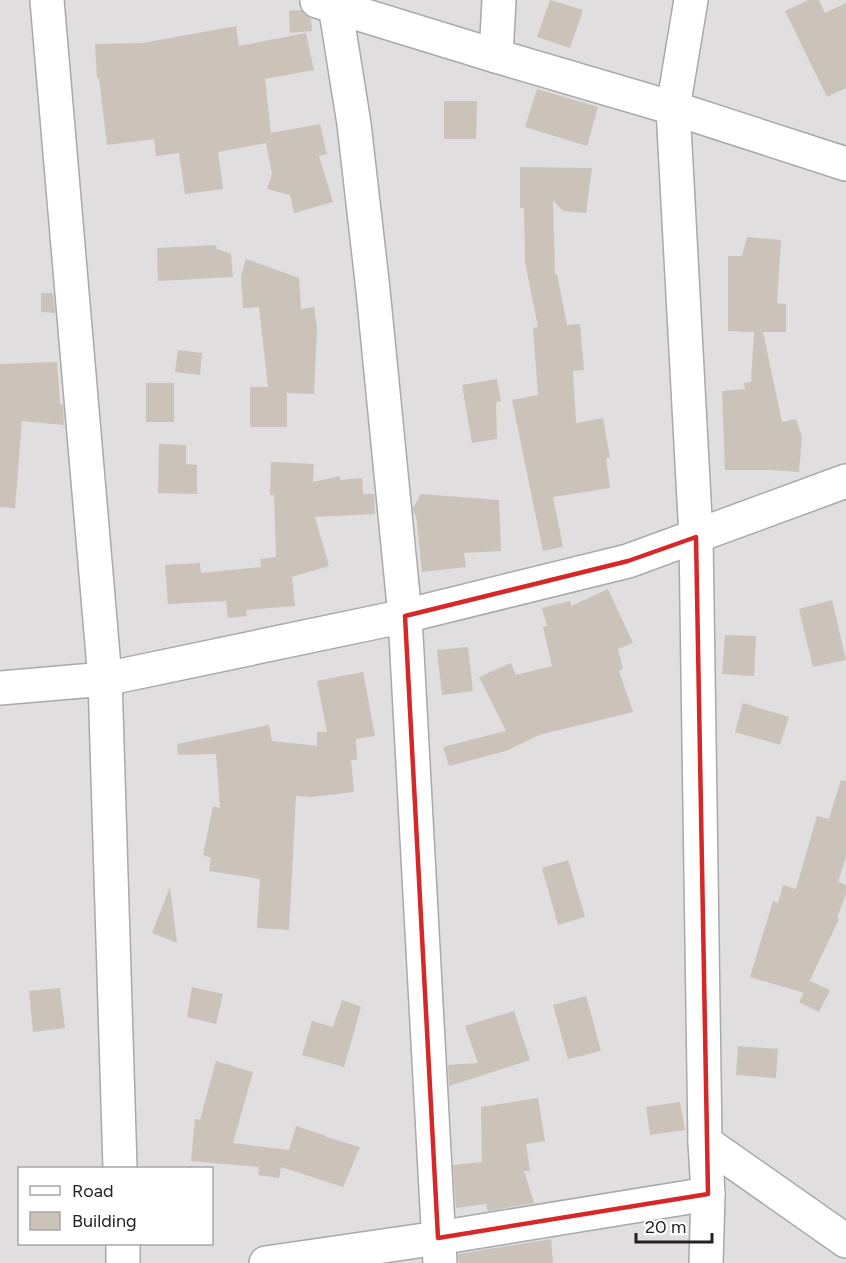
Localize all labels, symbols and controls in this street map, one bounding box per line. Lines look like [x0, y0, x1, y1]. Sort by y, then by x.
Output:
legend [18, 1167, 213, 1245]
text: Road [72, 1180, 113, 1202]
scale bar [636, 1206, 712, 1244]
text: Building [72, 1210, 137, 1232]
text: 20 m [645, 1216, 686, 1238]

